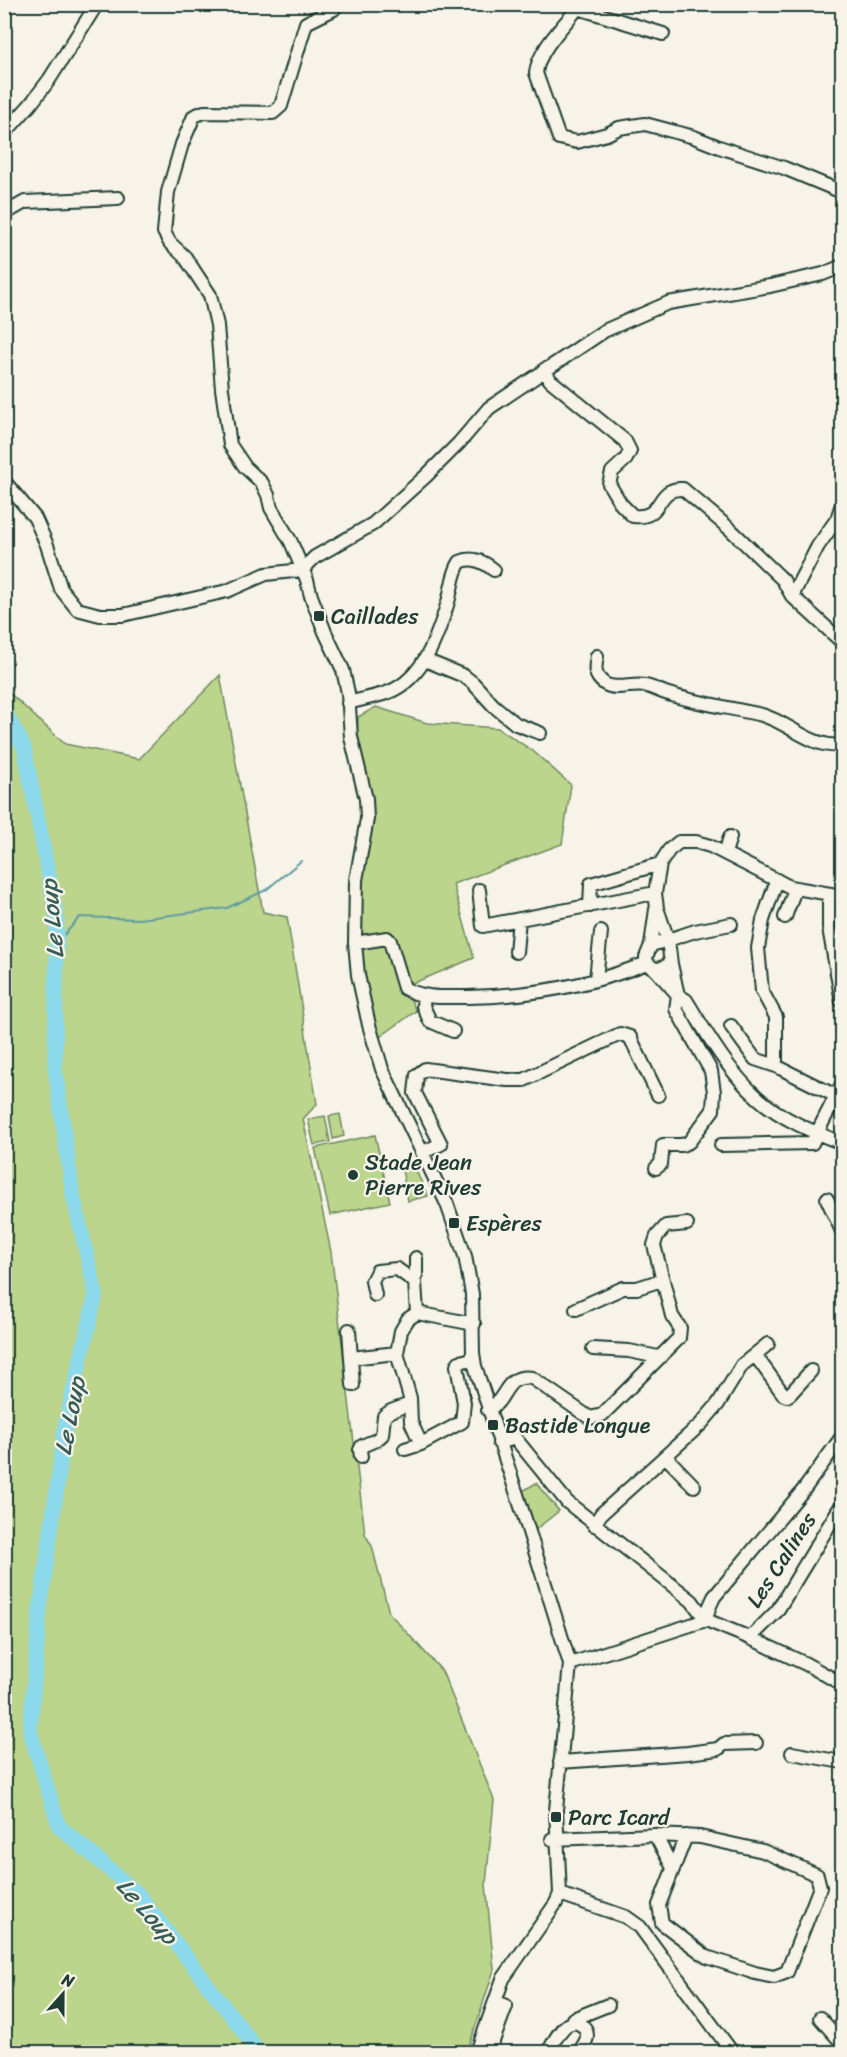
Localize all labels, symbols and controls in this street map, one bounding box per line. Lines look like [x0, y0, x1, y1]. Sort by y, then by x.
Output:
place label: Caillades [331, 597, 419, 636]
marker: Caillades [312, 609, 326, 623]
water label: Le Loup [27, 876, 76, 960]
place label: Stade Jean Pierre Rives [365, 1143, 482, 1207]
marker: Stade Jean Pierre Rives [346, 1168, 360, 1182]
place label: Espères [466, 1204, 543, 1243]
marker: Espères [447, 1216, 461, 1230]
water label: Le Loup [42, 1371, 99, 1459]
place label: Bastide Longue [505, 1406, 651, 1445]
marker: Bastide Longue [486, 1418, 500, 1432]
street label: Les Calines [735, 1503, 827, 1616]
place label: Parc Icard [568, 1798, 671, 1837]
marker: Parc Icard [549, 1810, 563, 1824]
water label: Le Loup [105, 1868, 190, 1956]
north arrow [33, 1964, 93, 2024]
text: N [57, 1965, 79, 1996]

